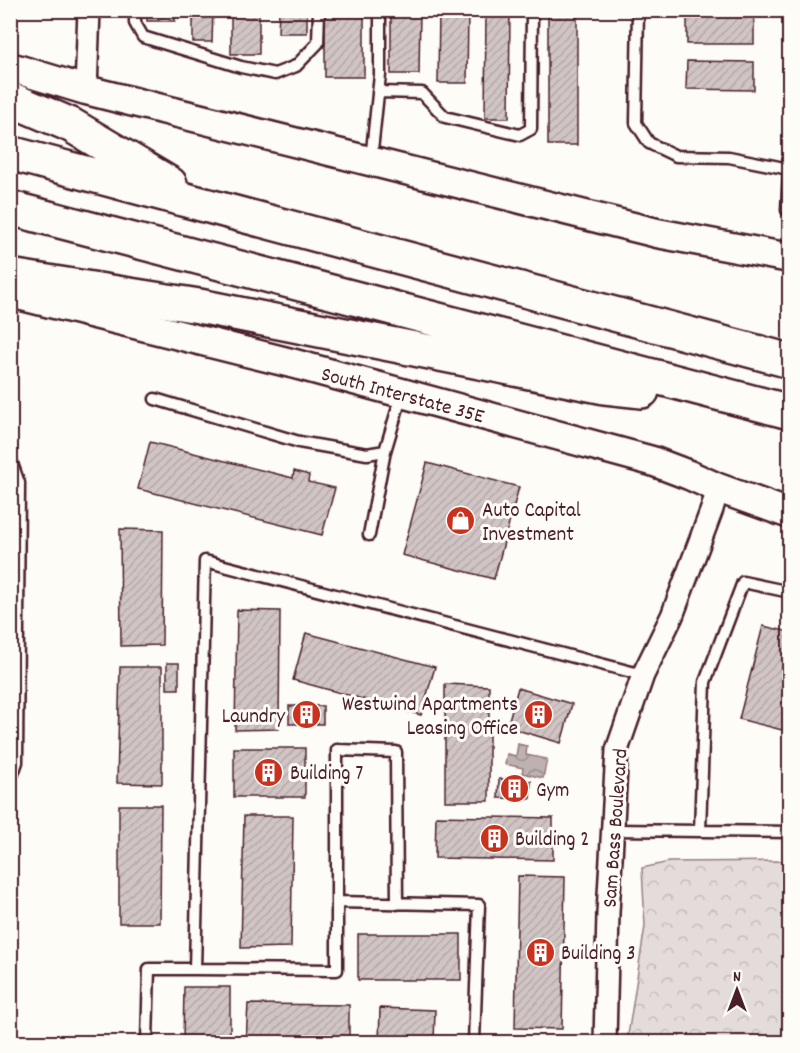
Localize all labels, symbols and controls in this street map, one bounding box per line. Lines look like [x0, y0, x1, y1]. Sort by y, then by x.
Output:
street label: South Interstate 35E [317, 361, 488, 433]
place label: Auto Capital Investment [482, 497, 581, 551]
shop icon: Auto Capital Investment [445, 505, 477, 537]
place label: Westwind Apartments Leasing Office [342, 691, 518, 745]
building icon: Laundry [290, 699, 322, 731]
building icon: Westwind Apartments Leasing Office [523, 699, 555, 731]
place label: Laundry [222, 703, 285, 733]
street label: Sam Bass Boulevard [596, 748, 638, 909]
building icon: Building 7 [253, 756, 285, 788]
place label: Building 7 [290, 760, 363, 790]
building icon: Gym [499, 773, 531, 805]
place label: Gym [536, 777, 570, 807]
building icon: Building 2 [478, 822, 510, 854]
place label: Building 2 [515, 826, 589, 856]
building icon: Building 3 [524, 936, 556, 968]
place label: Building 3 [561, 940, 636, 970]
north arrow [707, 960, 767, 1020]
text: N [733, 966, 741, 989]

